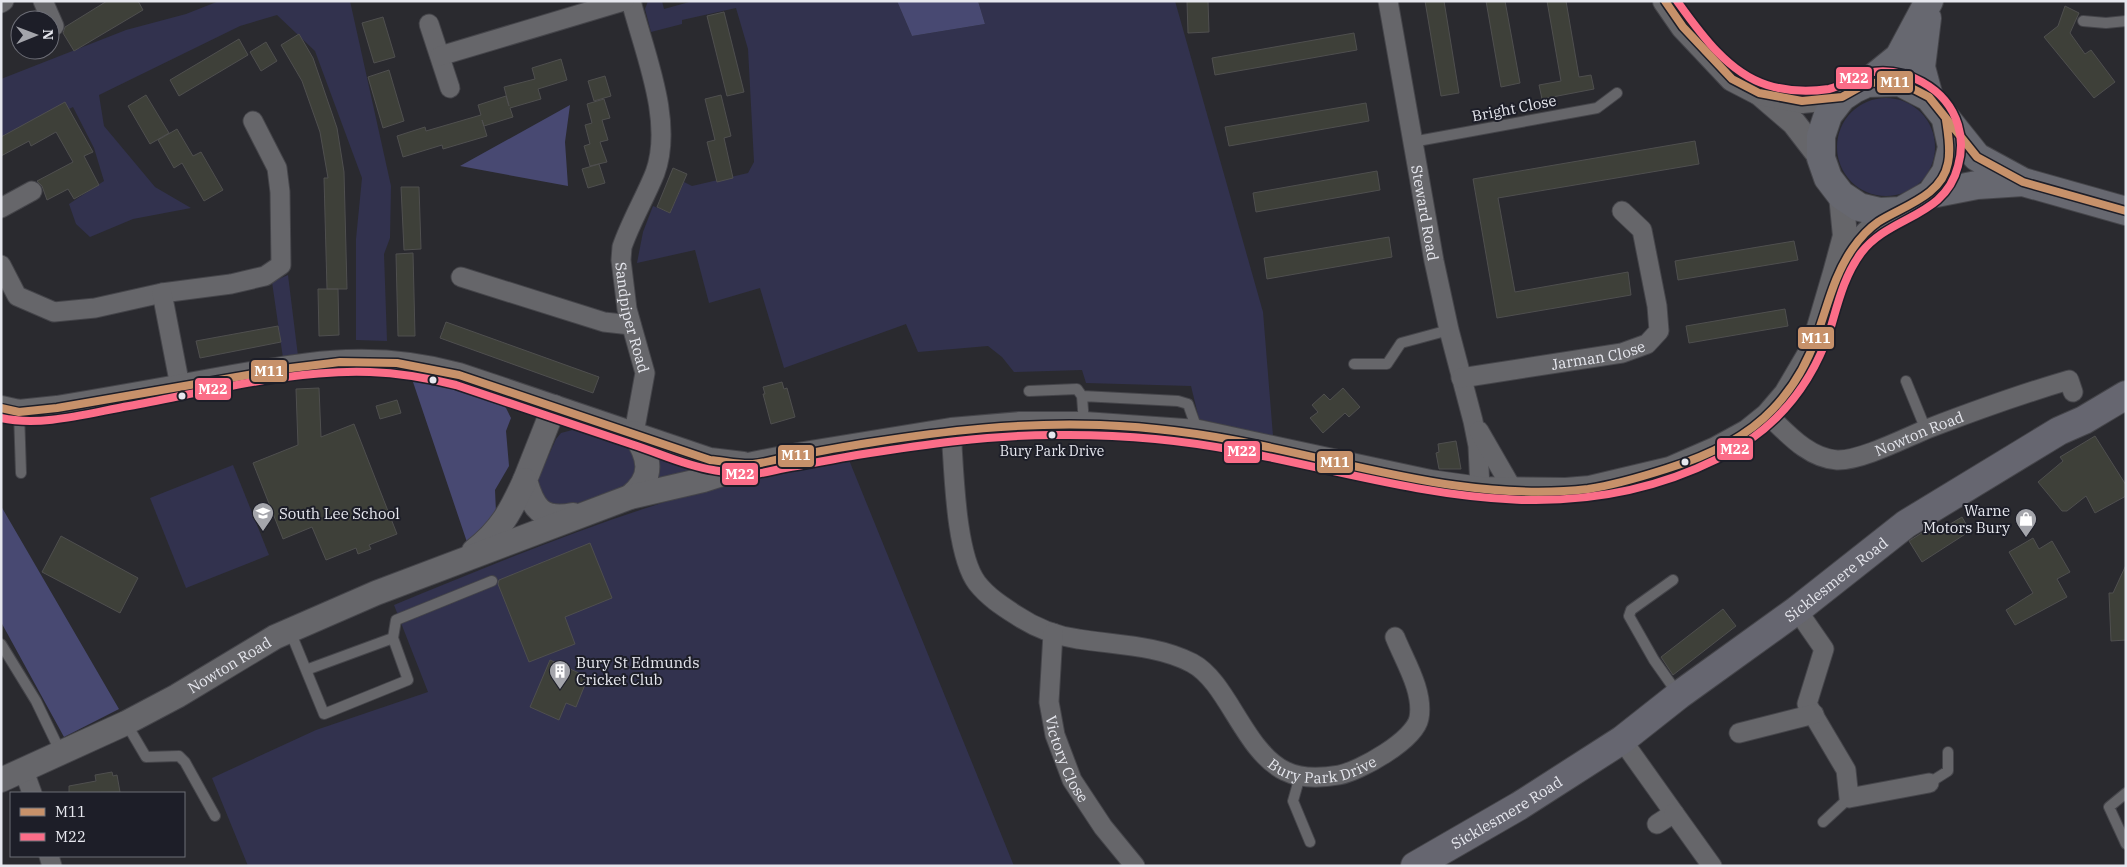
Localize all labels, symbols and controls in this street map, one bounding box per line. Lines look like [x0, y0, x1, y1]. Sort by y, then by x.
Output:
north arrow [10, 10, 60, 60]
text: N [39, 29, 57, 40]
line badge: M22 [1835, 66, 1873, 90]
text: M22 [1839, 69, 1869, 87]
line badge: M11 [1876, 70, 1914, 94]
text: M11 [1880, 73, 1910, 91]
street label: Bright Close [1470, 90, 1558, 126]
street label: Steward Road [1408, 163, 1443, 262]
street label: Sandpiper Road [612, 261, 654, 375]
line badge: M11 [1797, 326, 1835, 350]
text: M11 [1801, 329, 1831, 347]
street label: Jarman Close [1550, 336, 1648, 373]
line badge: M11 [250, 359, 288, 383]
text: M11 [254, 362, 284, 380]
unlabelled marker [428, 375, 438, 385]
line badge: M22 [194, 377, 232, 401]
text: M22 [198, 380, 228, 398]
unlabelled marker [177, 391, 187, 401]
street label: Nowton Road [1872, 407, 1966, 460]
marker: Bury Park Drive [1047, 430, 1057, 440]
line badge: M22 [1716, 437, 1754, 461]
line badge: M22 [1223, 440, 1261, 464]
text: M22 [1720, 440, 1750, 458]
place label: Bury Park Drive [1000, 442, 1104, 460]
text: M22 [1227, 442, 1257, 460]
line badge: M11 [777, 444, 815, 468]
text: M11 [781, 446, 811, 464]
line badge: M11 [1316, 450, 1354, 474]
text: M11 [1320, 453, 1350, 471]
unlabelled marker [1680, 457, 1690, 467]
line badge: M22 [721, 462, 759, 486]
text: M22 [725, 465, 755, 483]
school or university icon: South Lee School [251, 501, 275, 532]
place label: Warne Motors Bury [1923, 501, 2010, 537]
place label: South Lee School [279, 504, 400, 523]
shop icon: Warne Motors Bury [2014, 507, 2038, 538]
street label: Sicklesmere Road [1780, 533, 1891, 626]
street label: Nowton Road [184, 632, 274, 697]
place label: Bury St Edmunds Cricket Club [576, 653, 700, 689]
building icon: Bury St Edmunds Cricket Club [548, 659, 572, 690]
street label: Victory Close [1042, 714, 1093, 806]
street label: Bury Park Drive [1267, 747, 1379, 765]
text: Bury Park Drive [1264, 751, 1380, 787]
street label: Sicklesmere Road [1447, 772, 1565, 853]
legend [10, 792, 185, 857]
text: M11 [55, 802, 86, 821]
text: M22 [55, 827, 86, 846]

